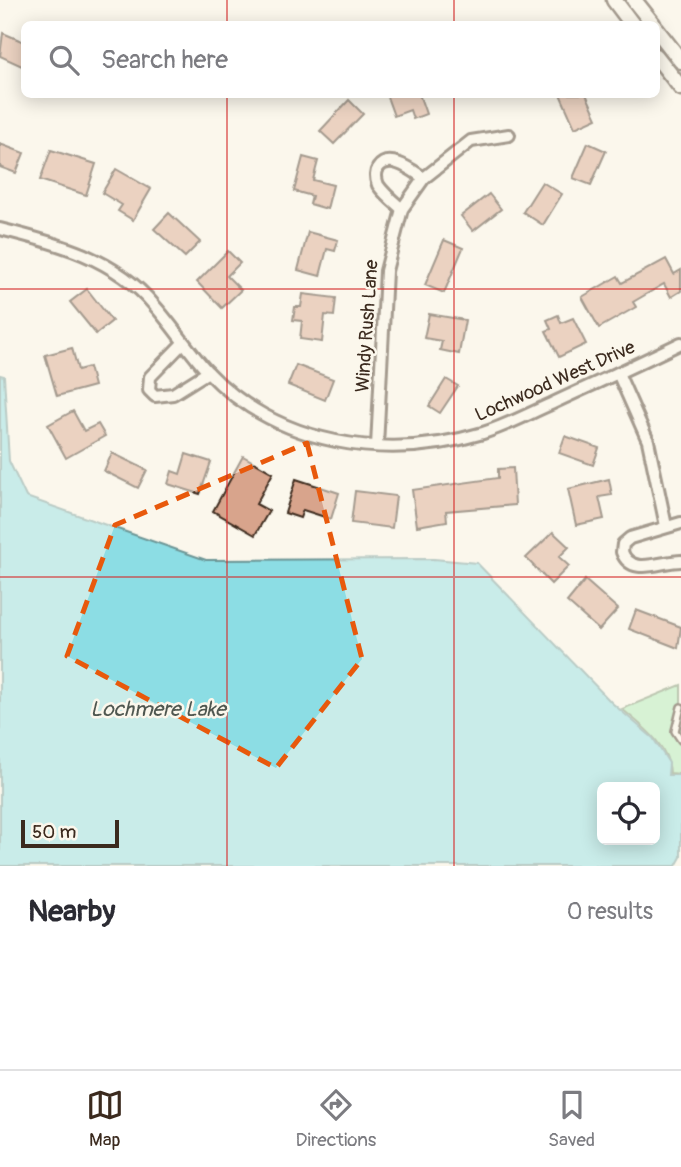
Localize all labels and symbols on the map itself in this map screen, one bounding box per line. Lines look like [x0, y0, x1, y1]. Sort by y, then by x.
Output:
street label: Windy Rush Lane [350, 258, 384, 393]
street label: Lochwood West Drive [471, 335, 639, 427]
water label: Lochmere Lake [90, 696, 228, 723]
scale bar [21, 817, 119, 849]

